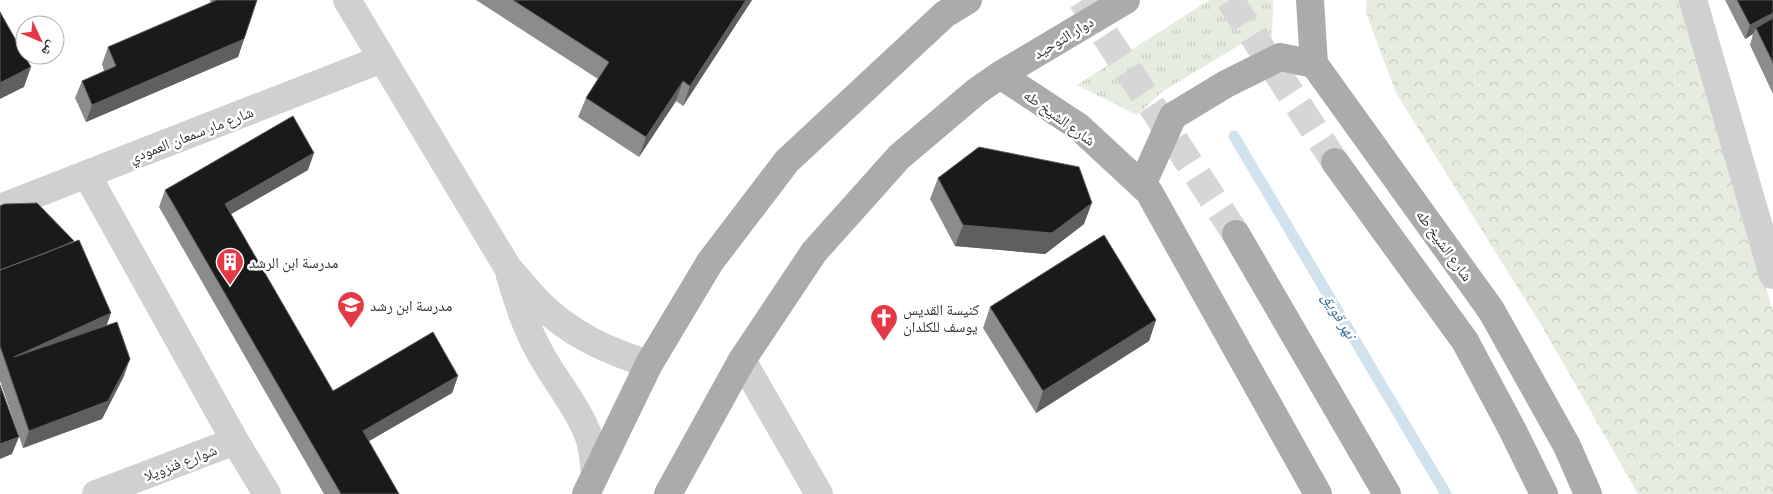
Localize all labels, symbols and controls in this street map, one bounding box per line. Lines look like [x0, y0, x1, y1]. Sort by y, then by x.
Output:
street label: دوار التوحيد [1030, 12, 1097, 63]
north arrow [15, 15, 65, 65]
text: ش [38, 37, 61, 61]
street label: شارع الشيخ طه [1020, 85, 1099, 151]
street label: شارع مار سمعان العمودي [126, 102, 257, 170]
street label: شارع الشيخ طه [1411, 206, 1477, 286]
building icon: مدرسة ابن الرشد [215, 247, 245, 286]
place label: مدرسة ابن الرشد [249, 253, 339, 273]
water label: نهر قويق [1317, 288, 1363, 345]
school or university icon: مدرسة ابن رشد [336, 290, 366, 329]
place label: مدرسة ابن رشد [370, 296, 452, 316]
place label: كنيسة القديس يوسف للكلدان [903, 300, 979, 337]
church icon: كنيسة القديس يوسف للكلدان [869, 303, 899, 342]
street label: شوارع فنزويلا [141, 440, 220, 486]

